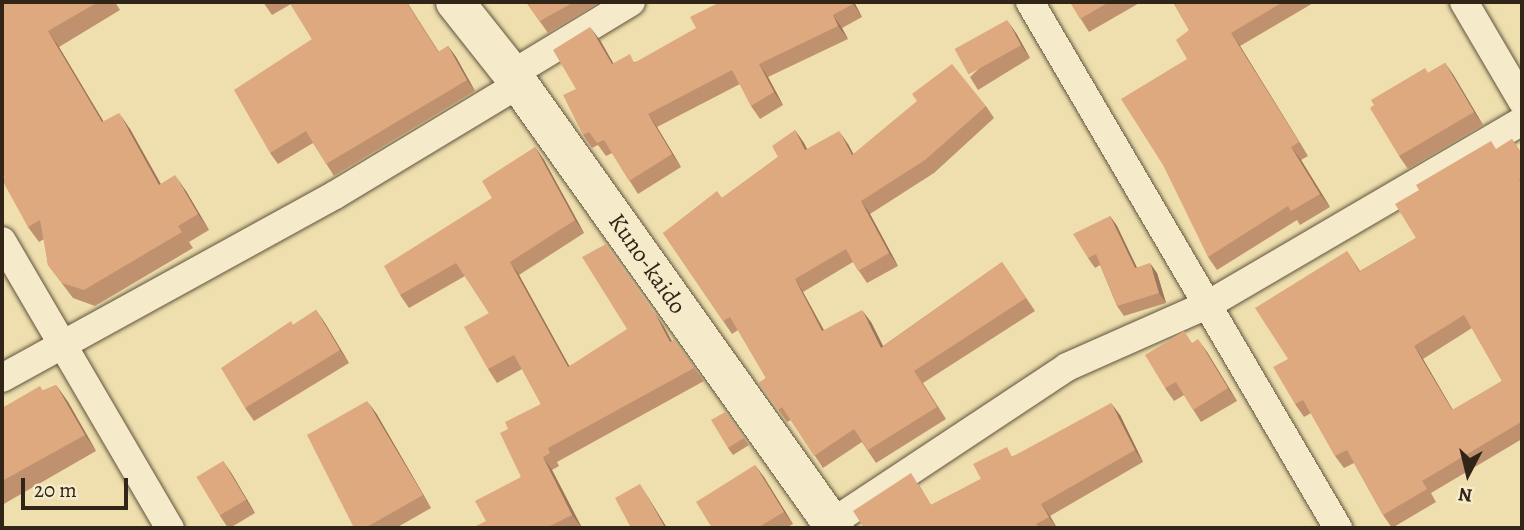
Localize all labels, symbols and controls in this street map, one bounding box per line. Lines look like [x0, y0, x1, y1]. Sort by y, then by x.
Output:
street label: Kuno-kaido [602, 208, 692, 320]
north arrow [1433, 439, 1503, 509]
scale bar [24, 463, 131, 507]
text: 20 m [34, 476, 77, 504]
text: N [1457, 481, 1474, 509]

